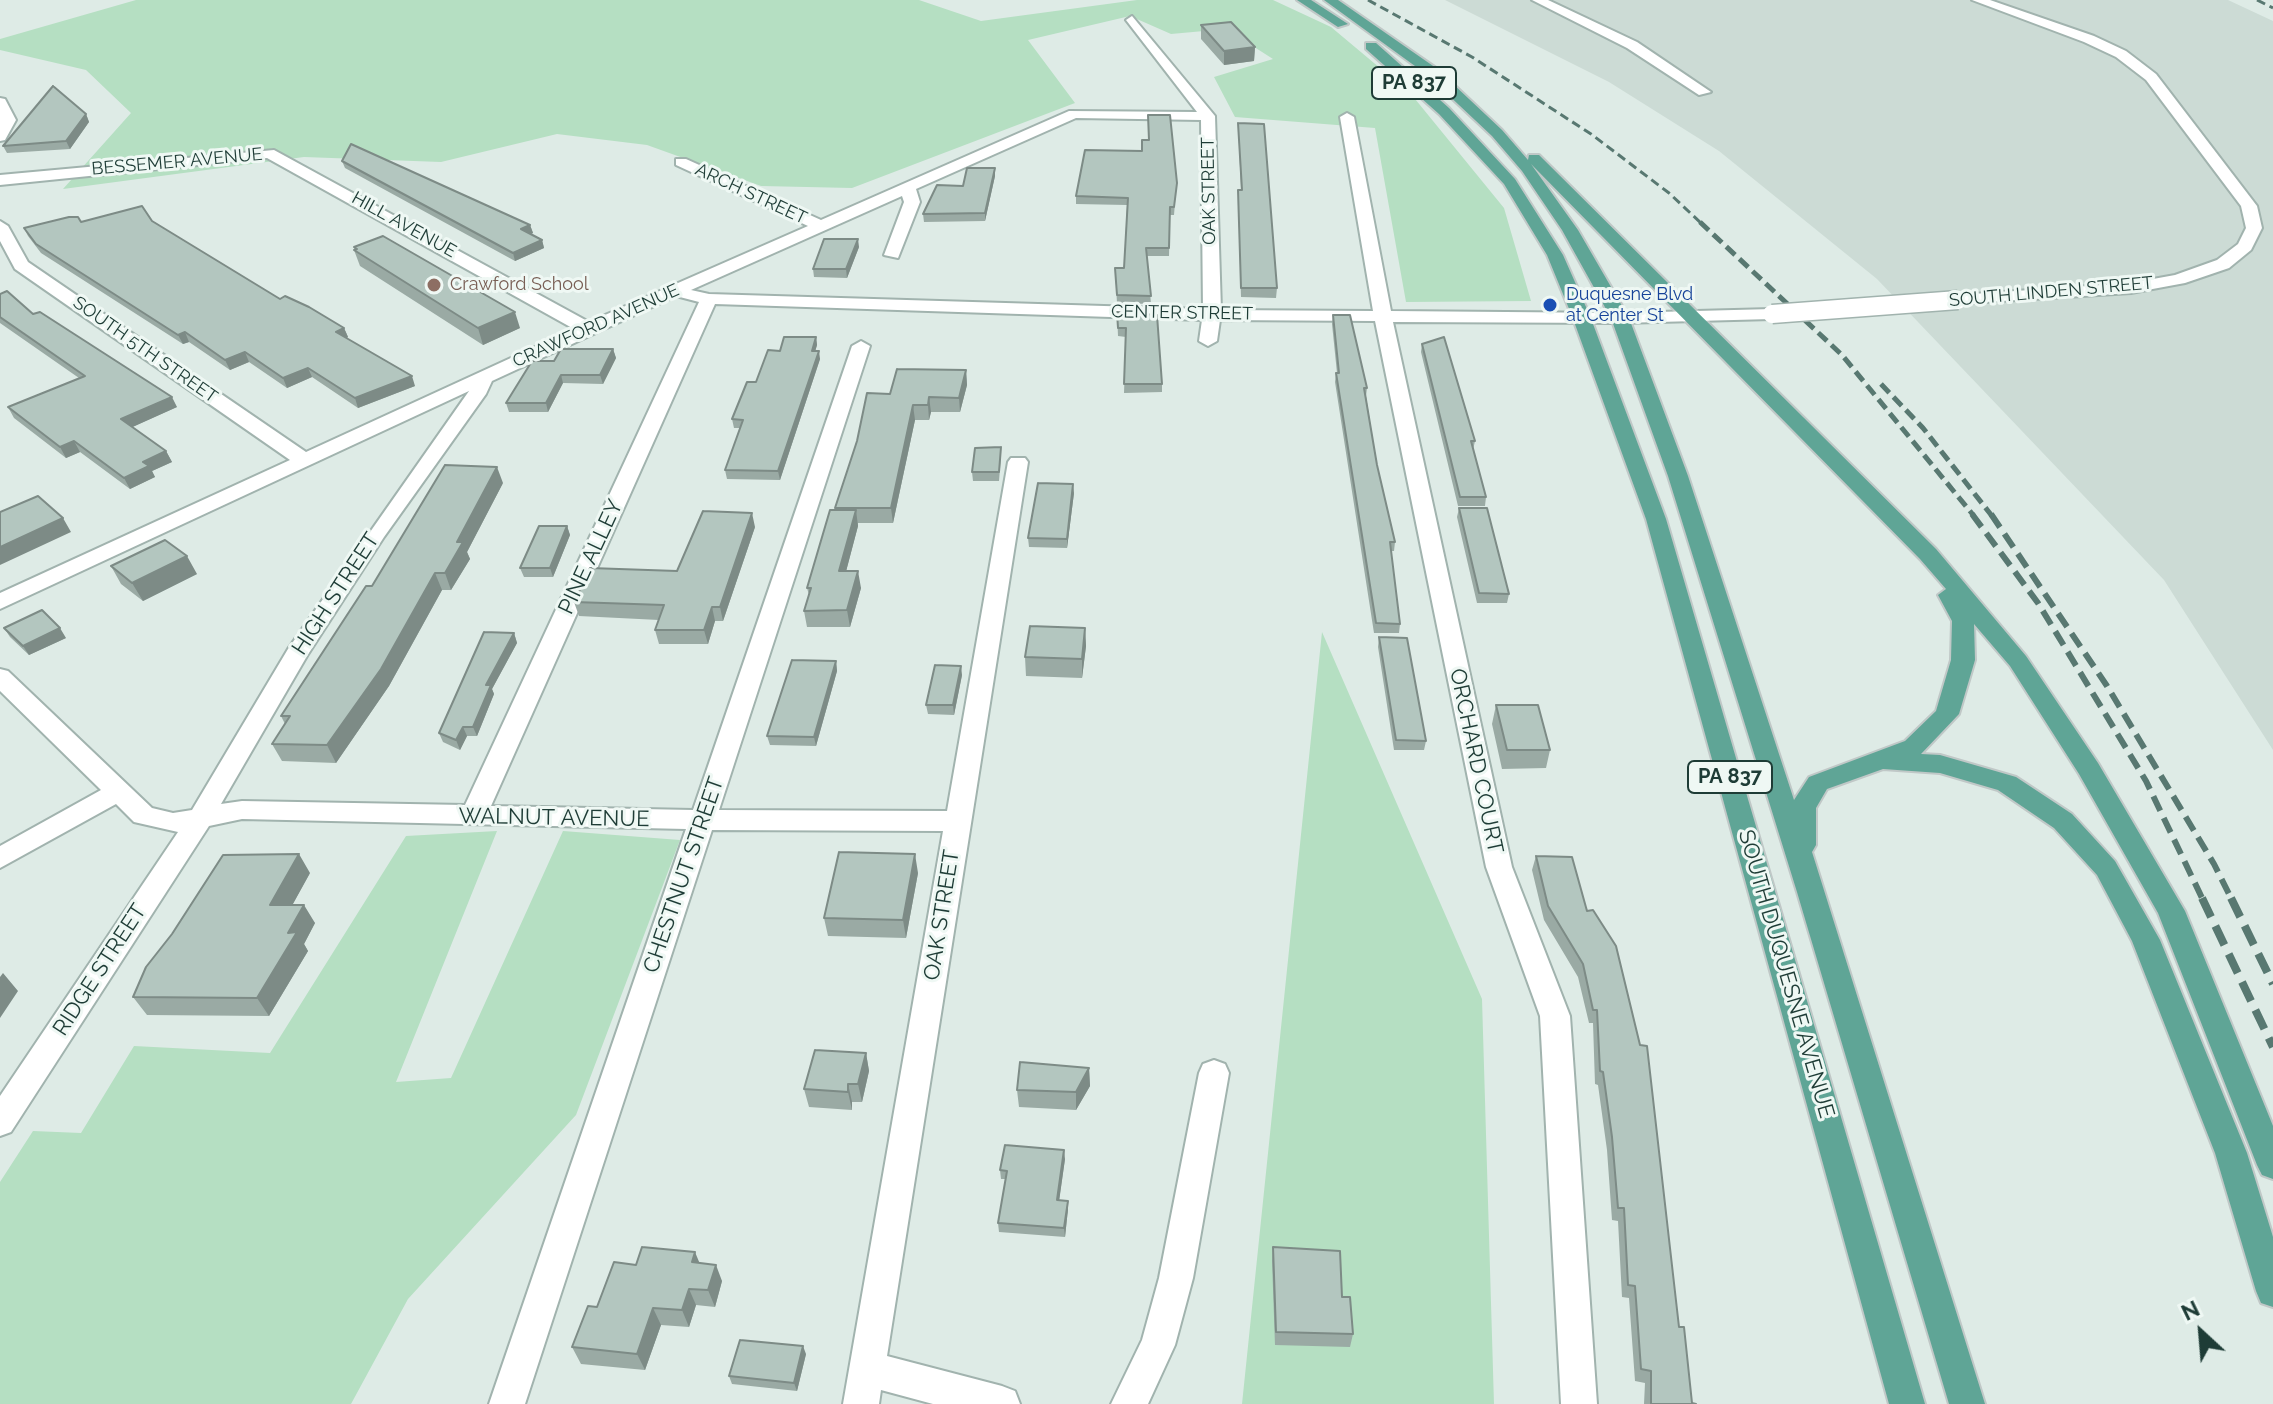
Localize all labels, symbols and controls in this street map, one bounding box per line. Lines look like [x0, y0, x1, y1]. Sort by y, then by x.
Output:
road number: PA 837 [1372, 67, 1456, 99]
street label: OAK STREET [1197, 137, 1221, 245]
street label: BESSEMER AVENUE [91, 144, 263, 180]
street label: ARCH STREET [692, 159, 810, 229]
street label: HILL AVENUE [348, 187, 460, 263]
street label: SOUTH LINDEN STREET [1948, 272, 2154, 312]
place label: Crawford School [450, 274, 589, 296]
marker: Crawford School [425, 276, 443, 294]
street label: CRAWFORD AVENUE [509, 280, 683, 372]
place label: Duquesne Blvd at Center St [1566, 284, 1693, 326]
street label: SOUTH 5TH STREET [69, 292, 221, 408]
marker: Duquesne Blvd at Center St [1541, 296, 1559, 314]
street label: CENTER STREET [1111, 301, 1253, 325]
street label: PINE ALLEY [553, 496, 629, 618]
street label: HIGH STREET [287, 528, 385, 660]
street label: ORCHARD COURT [1443, 666, 1509, 856]
road number: PA 837 [1688, 761, 1772, 793]
street label: CHESTNUT STREET [638, 774, 730, 976]
street label: WALNUT AVENUE [458, 803, 650, 833]
street label: SOUTH DUQUESNE AVENUE [1732, 827, 1840, 1121]
street label: OAK STREET [919, 848, 965, 982]
street label: RIDGE STREET [48, 899, 152, 1041]
north arrow [2161, 1292, 2241, 1372]
text: N [2177, 1295, 2204, 1326]

